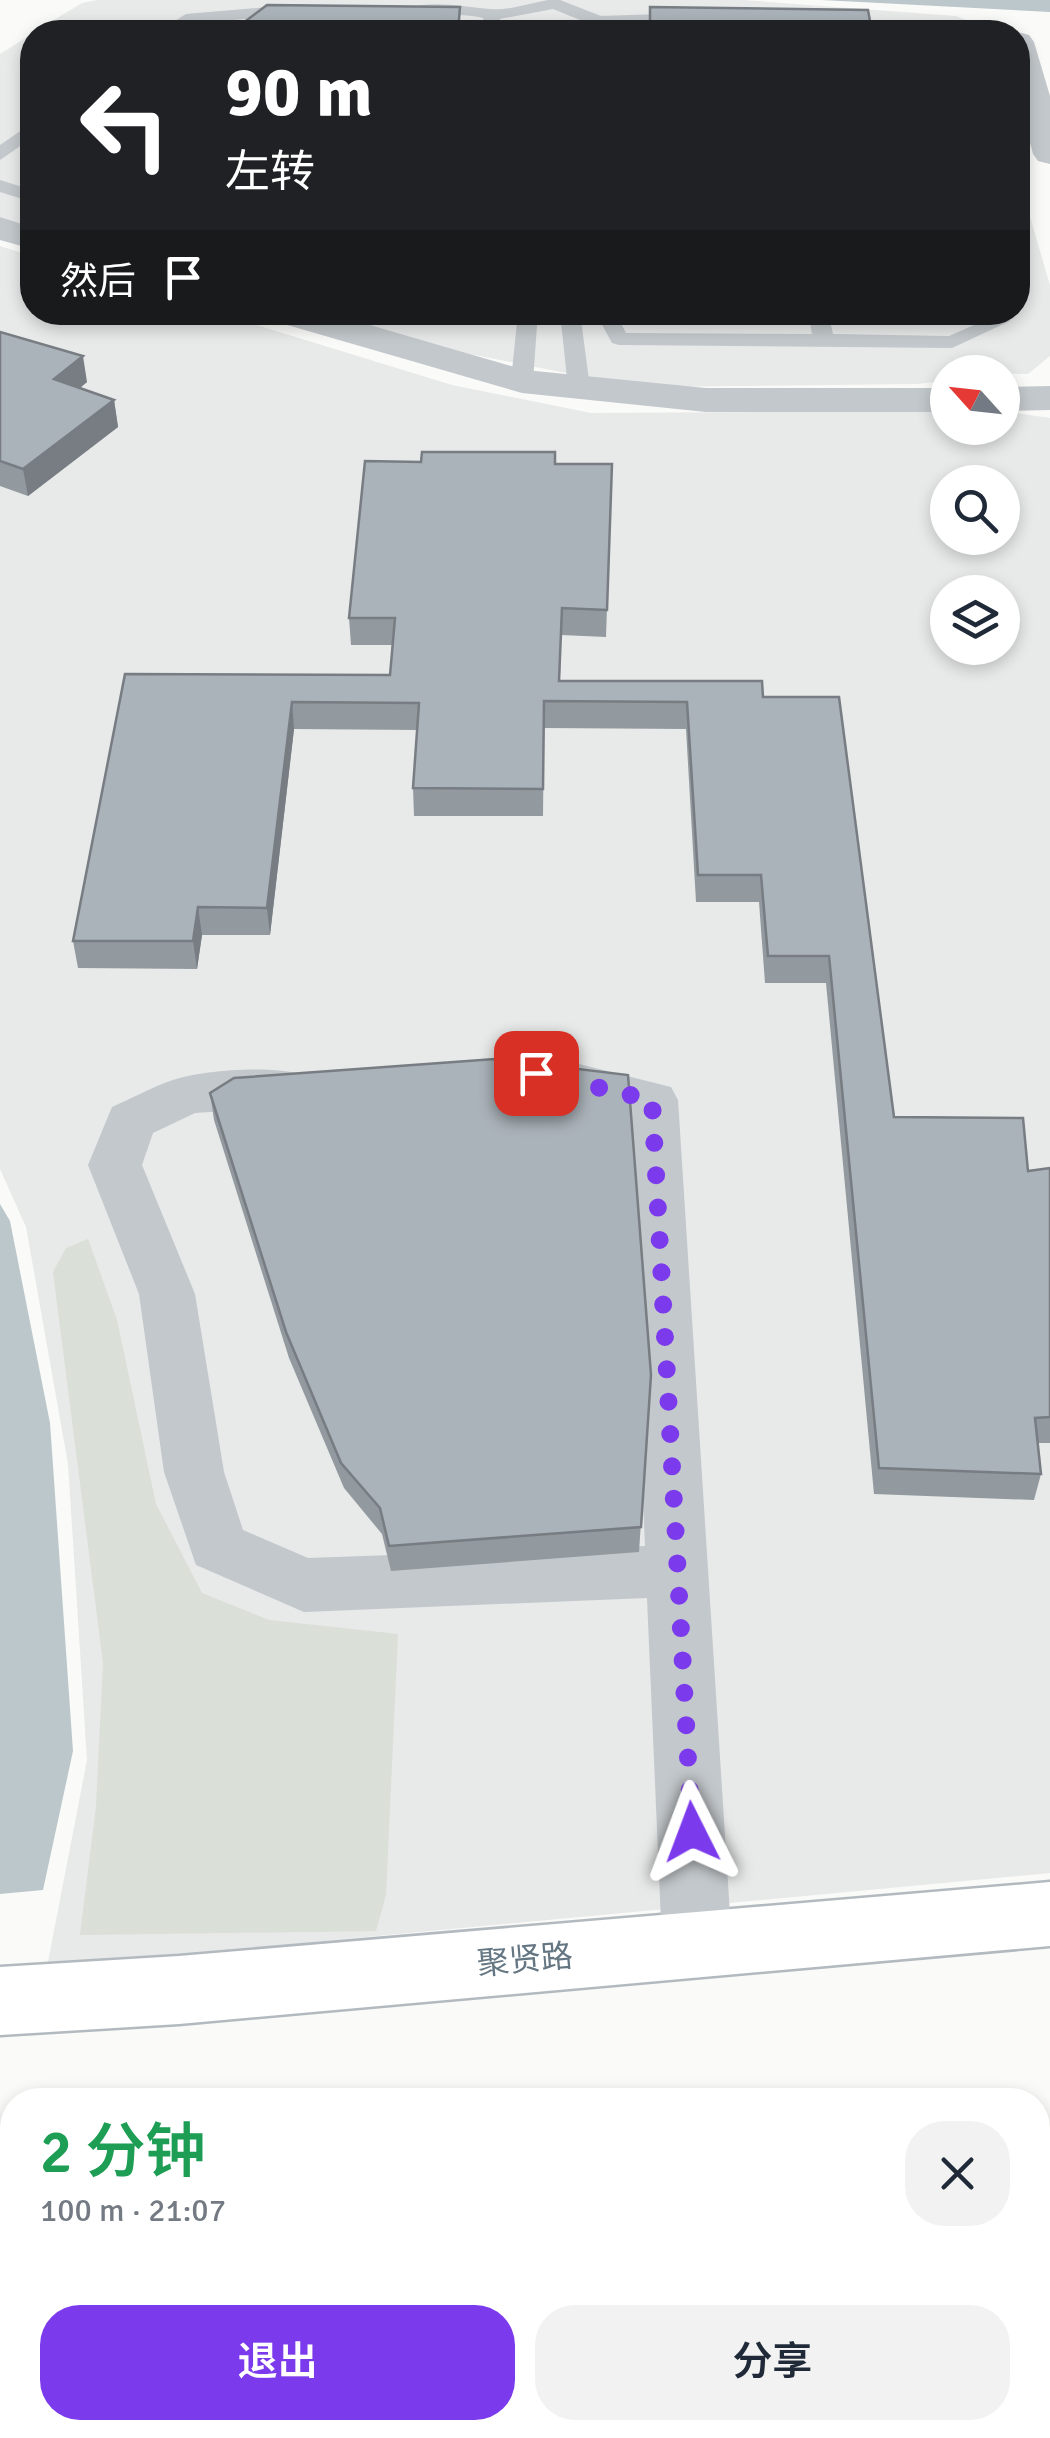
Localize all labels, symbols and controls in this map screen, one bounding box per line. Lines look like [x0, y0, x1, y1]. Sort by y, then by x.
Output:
text: 90 m [225, 49, 373, 135]
icon: left [60, 60, 190, 190]
text: 左转 [225, 145, 315, 200]
icon: arrive [156, 250, 211, 305]
text: 然后 [60, 258, 136, 305]
north arrow [930, 355, 1020, 445]
map controls [930, 355, 1020, 665]
button: search [930, 465, 1020, 555]
button: layers [930, 575, 1020, 665]
pin [494, 1031, 579, 1116]
icon: arrive [509, 1046, 564, 1101]
position arrow [640, 1780, 744, 1884]
street label: 聚贤路 [475, 1936, 575, 1984]
text: 2 分钟 [40, 2116, 206, 2190]
button: close [905, 2121, 1010, 2226]
text: 100 m · 21:07 [40, 2191, 226, 2230]
button: 退出 [40, 2305, 515, 2420]
button: 分享 [535, 2305, 1010, 2420]

